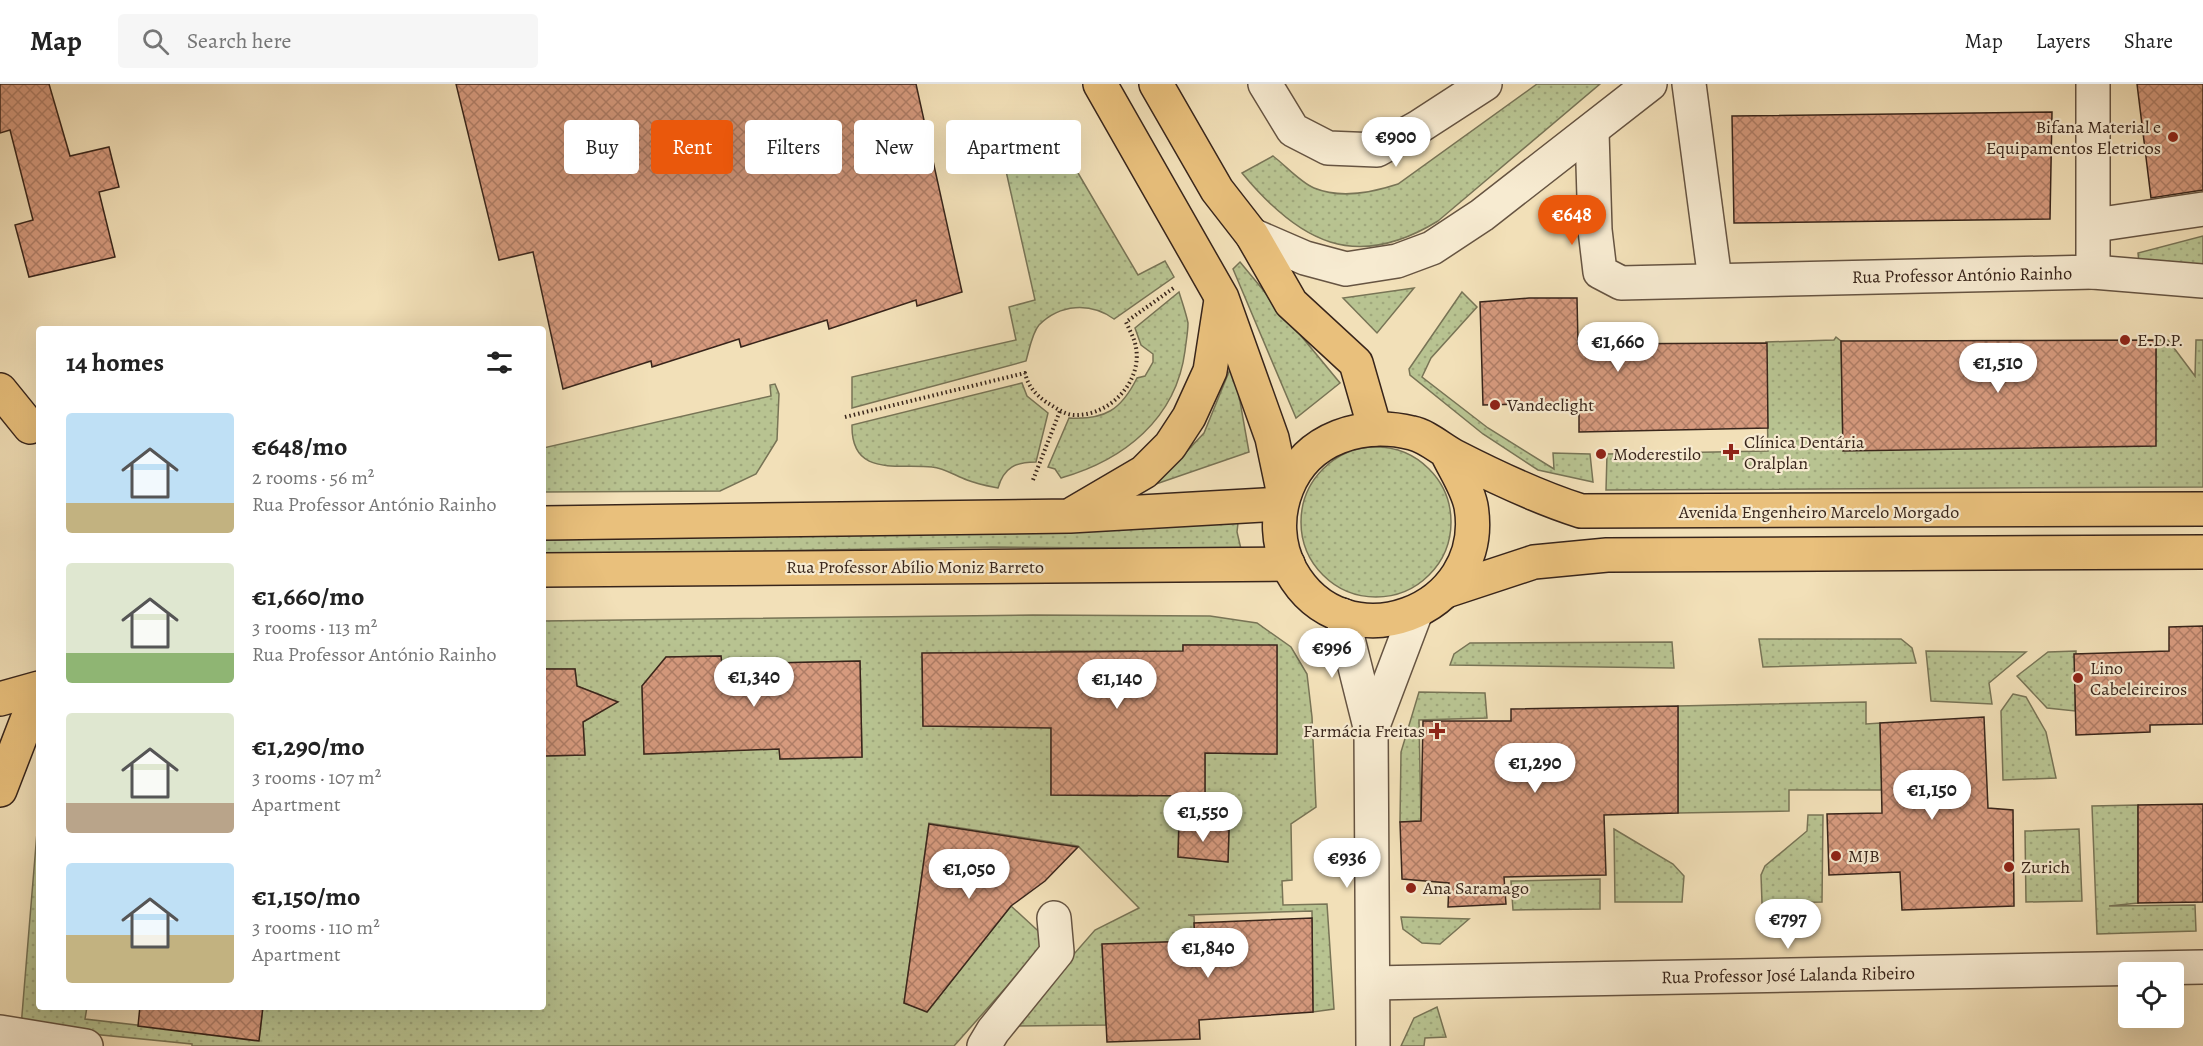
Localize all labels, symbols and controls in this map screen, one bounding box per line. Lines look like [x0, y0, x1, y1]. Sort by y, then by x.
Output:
search box [118, 14, 538, 68]
text: Map [30, 22, 82, 60]
icon: search [139, 25, 172, 58]
text: Search here [187, 26, 291, 56]
text: Map [1964, 27, 2003, 55]
text: Layers [2036, 27, 2091, 55]
text: Share [2124, 27, 2173, 55]
place label: Bifana Material e Equipamentos Eletricos [1986, 115, 2161, 160]
pin: €900 [1360, 117, 1432, 168]
chip: Buy [564, 120, 639, 174]
chip: Rent [651, 120, 733, 174]
chip: Filters [745, 120, 842, 174]
chip: New [854, 120, 934, 174]
chip: Apartment [946, 120, 1081, 174]
text: €900 [1376, 123, 1416, 150]
marker: Bifana Material e Equipamentos Eletricos [2166, 130, 2180, 144]
pin: €648 [1536, 195, 1608, 246]
text: €648 [1552, 201, 1592, 228]
street label: Rua Professor António Rainho [1852, 261, 2072, 289]
pin: €1,660 [1569, 322, 1667, 373]
text: €1,660 [1592, 328, 1644, 355]
place label: E.D.P. [2137, 328, 2183, 352]
marker: E.D.P. [2118, 333, 2132, 347]
pin: €1,510 [1949, 343, 2047, 394]
text: 14 homes [66, 345, 164, 380]
icon: filters [483, 346, 516, 379]
text: €1,510 [1973, 349, 2023, 376]
place label: Vandeclight [1506, 393, 1594, 417]
marker: Vandeclight [1488, 398, 1502, 412]
text: €648/mo [252, 429, 348, 464]
place label: Clínica Dentária Oralplan [1744, 430, 1865, 475]
icon: home [114, 437, 186, 509]
place label: Moderestilo [1613, 442, 1701, 466]
marker: Clínica Dentária Oralplan [1722, 443, 1740, 461]
marker: Moderestilo [1594, 447, 1608, 461]
text: 2 rooms · 56 m² [252, 464, 374, 491]
text: Rua Professor António Rainho [252, 491, 497, 518]
street label: Avenida Engenheiro Marcelo Morgado [1678, 500, 1959, 524]
street label: Rua Professor Abílio Moniz Barreto [786, 555, 1044, 579]
text: €1,660/mo [252, 579, 364, 614]
icon: home [114, 587, 186, 659]
text: 3 rooms · 113 m² [252, 614, 377, 641]
pin: €996 [1296, 628, 1368, 679]
text: €996 [1312, 634, 1352, 661]
text: Rua Professor António Rainho [252, 641, 497, 668]
place label: Lino Cabeleireiros [2090, 656, 2187, 701]
pin: €1,340 [705, 657, 803, 708]
pin: €1,140 [1068, 659, 1166, 710]
text: €1,340 [728, 663, 780, 690]
text: €1,140 [1092, 665, 1142, 692]
marker: Lino Cabeleireiros [2071, 671, 2085, 685]
place label: Farmácia Freitas [1303, 719, 1425, 743]
marker: Farmácia Freitas [1430, 724, 1444, 738]
text: €1,290/mo [252, 729, 365, 764]
icon: home [114, 737, 186, 809]
pin: €1,290 [1486, 743, 1584, 794]
text: €1,290 [1509, 749, 1562, 776]
text: 3 rooms · 107 m² [252, 764, 381, 791]
pin: €1,150 [1883, 770, 1981, 821]
text: €1,150 [1907, 776, 1957, 803]
text: Apartment [252, 791, 341, 818]
pin: €1,550 [1154, 792, 1252, 843]
text: €1,550 [1177, 798, 1229, 825]
pin: €936 [1311, 838, 1383, 889]
text: €936 [1328, 844, 1366, 871]
place label: MJB [1848, 844, 1880, 868]
pin: €1,050 [920, 849, 1018, 900]
marker: MJB [1829, 849, 1843, 863]
text: €1,050 [943, 855, 995, 882]
place label: Zurich [2021, 855, 2070, 879]
marker: Zurich [2002, 860, 2016, 874]
place label: Ana Saramago [1422, 876, 1529, 900]
text: €1,150/mo [252, 879, 360, 914]
marker: Ana Saramago [1404, 881, 1418, 895]
icon: home [114, 887, 186, 959]
pin: €797 [1752, 899, 1824, 950]
text: €797 [1769, 905, 1807, 932]
text: 3 rooms · 110 m² [252, 914, 380, 941]
pin: €1,840 [1159, 928, 1257, 979]
text: €1,840 [1181, 934, 1235, 961]
text: Apartment [252, 941, 341, 968]
street label: Rua Professor José Lalanda Ribeiro [1661, 961, 1915, 989]
map controls [2118, 962, 2184, 1028]
button: locate [2118, 962, 2184, 1028]

